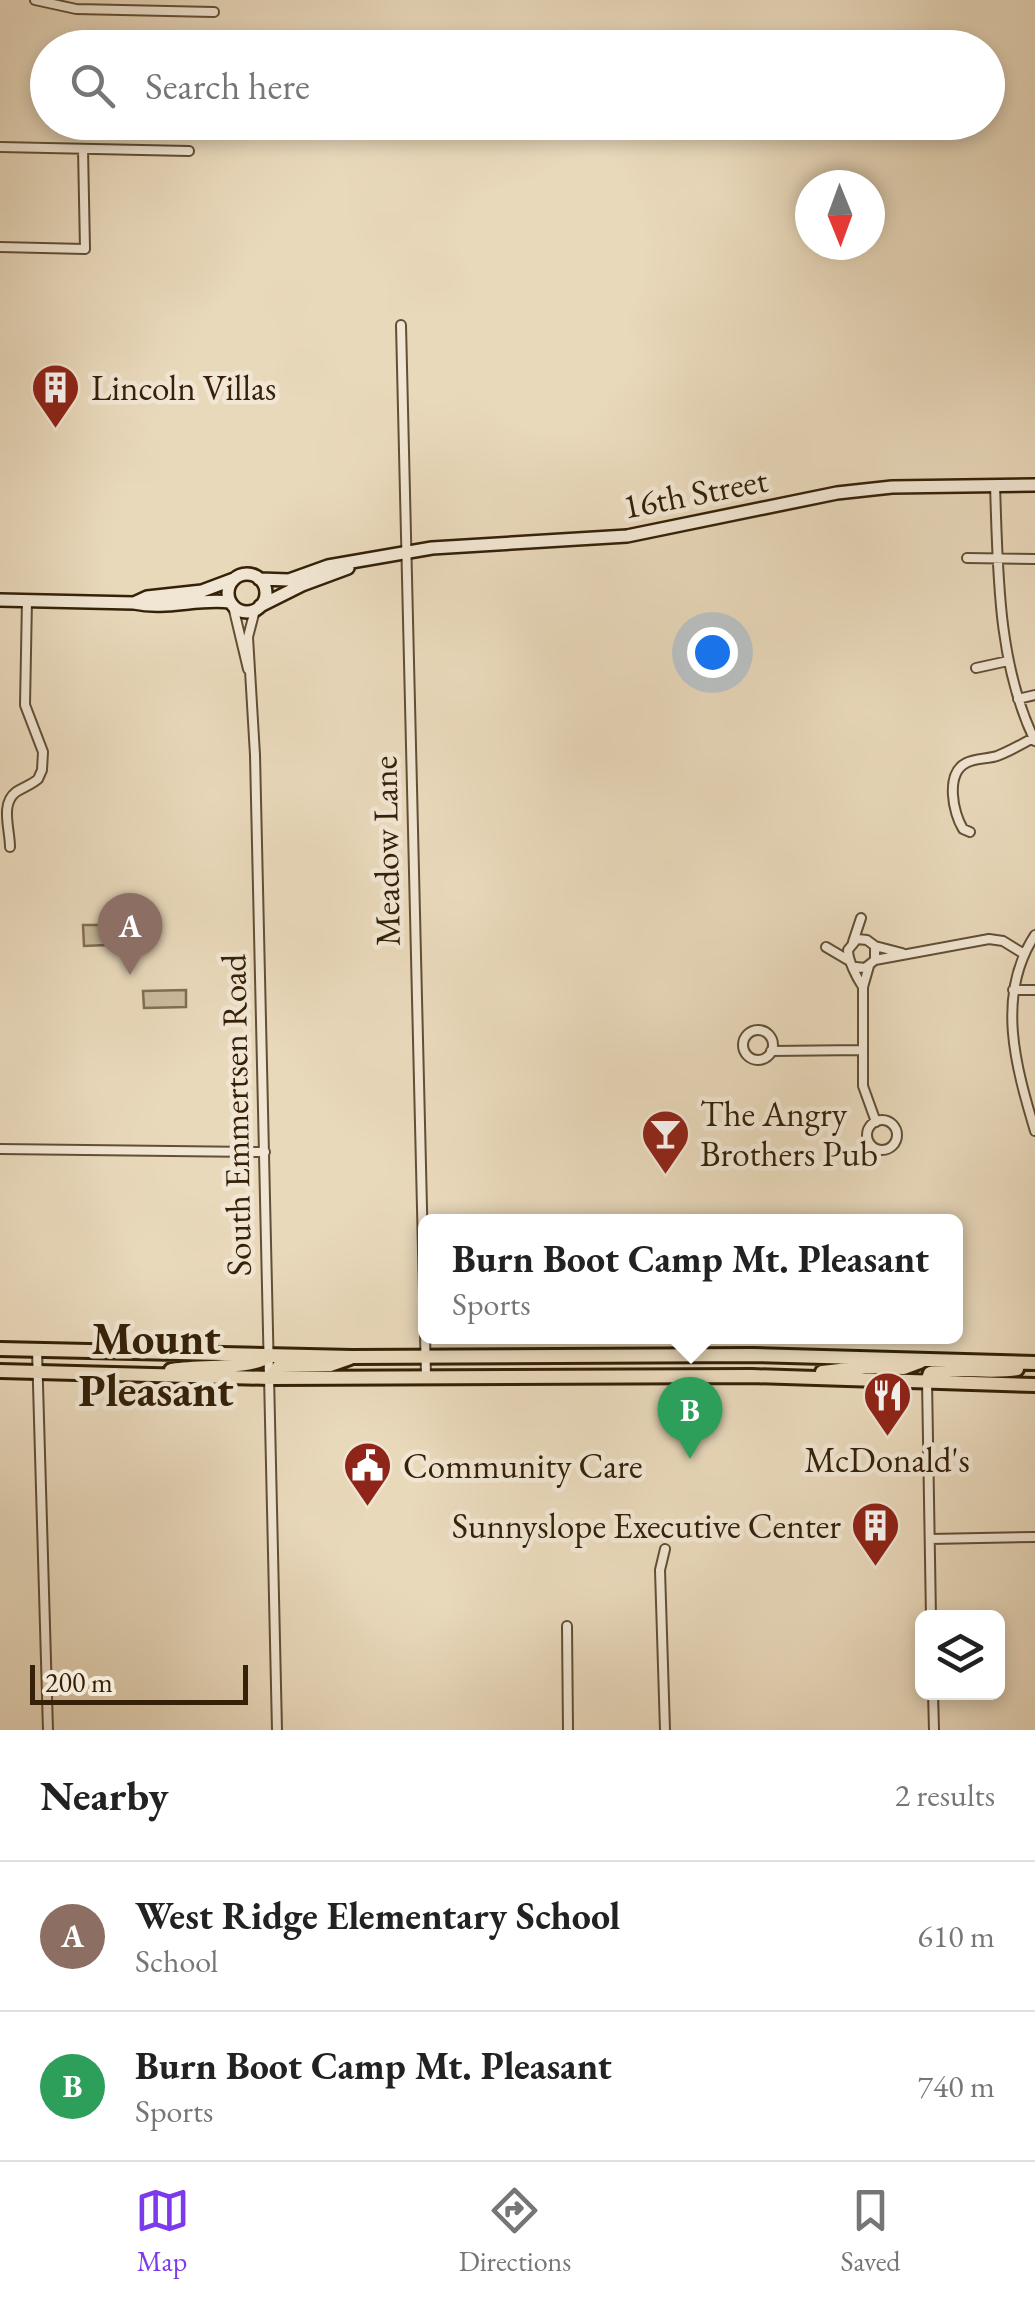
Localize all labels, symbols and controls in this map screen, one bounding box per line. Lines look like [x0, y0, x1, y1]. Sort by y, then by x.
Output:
search box [30, 30, 1005, 140]
icon: search [65, 58, 120, 113]
text: Search here [145, 61, 310, 110]
north arrow [795, 170, 885, 260]
building icon: Lincoln Villas [30, 362, 82, 430]
place label: Lincoln Villas [91, 365, 276, 410]
street label: 16th Street [619, 456, 771, 529]
your location [687, 627, 738, 678]
street label: Meadow Lane [361, 755, 410, 947]
pin: A [98, 892, 162, 975]
street label: South Emmertsen Road [210, 953, 261, 1277]
place label: The Angry Brothers Pub [700, 1091, 878, 1176]
bar icon: The Angry Brothers Pub [639, 1108, 691, 1176]
popup [418, 1214, 963, 1344]
text: Burn Boot Camp Mt. Pleasant [452, 1234, 929, 1283]
text: Sports [452, 1283, 530, 1325]
district label: Mount Pleasant [78, 1309, 234, 1419]
restaurant icon: McDonald's [861, 1370, 913, 1438]
pin: B [658, 1376, 722, 1459]
place label: McDonald's [804, 1437, 970, 1482]
public building icon: Community Care [342, 1440, 394, 1508]
place label: Community Care [403, 1443, 643, 1488]
building icon: Sunnyslope Executive Center [850, 1500, 902, 1568]
place label: Sunnyslope Executive Center [452, 1503, 841, 1548]
map controls [915, 1610, 1005, 1700]
button: layers [915, 1610, 1005, 1700]
scale bar [30, 1660, 248, 1704]
text: 200 m [45, 1664, 113, 1700]
text: Nearby [40, 1768, 169, 1823]
text: 2 results [895, 1774, 995, 1816]
text: West Ridge Elementary School [135, 1891, 620, 1940]
text: A [61, 1915, 84, 1957]
text: 610 m [918, 1915, 995, 1957]
text: School [135, 1940, 218, 1982]
text: Burn Boot Camp Mt. Pleasant [135, 2041, 612, 2090]
text: B [62, 2065, 83, 2107]
text: 740 m [918, 2065, 995, 2107]
text: Sports [135, 2090, 213, 2132]
tab: Map [135, 2183, 190, 2279]
tab: Directions [459, 2183, 571, 2279]
tab: Saved [840, 2183, 900, 2279]

